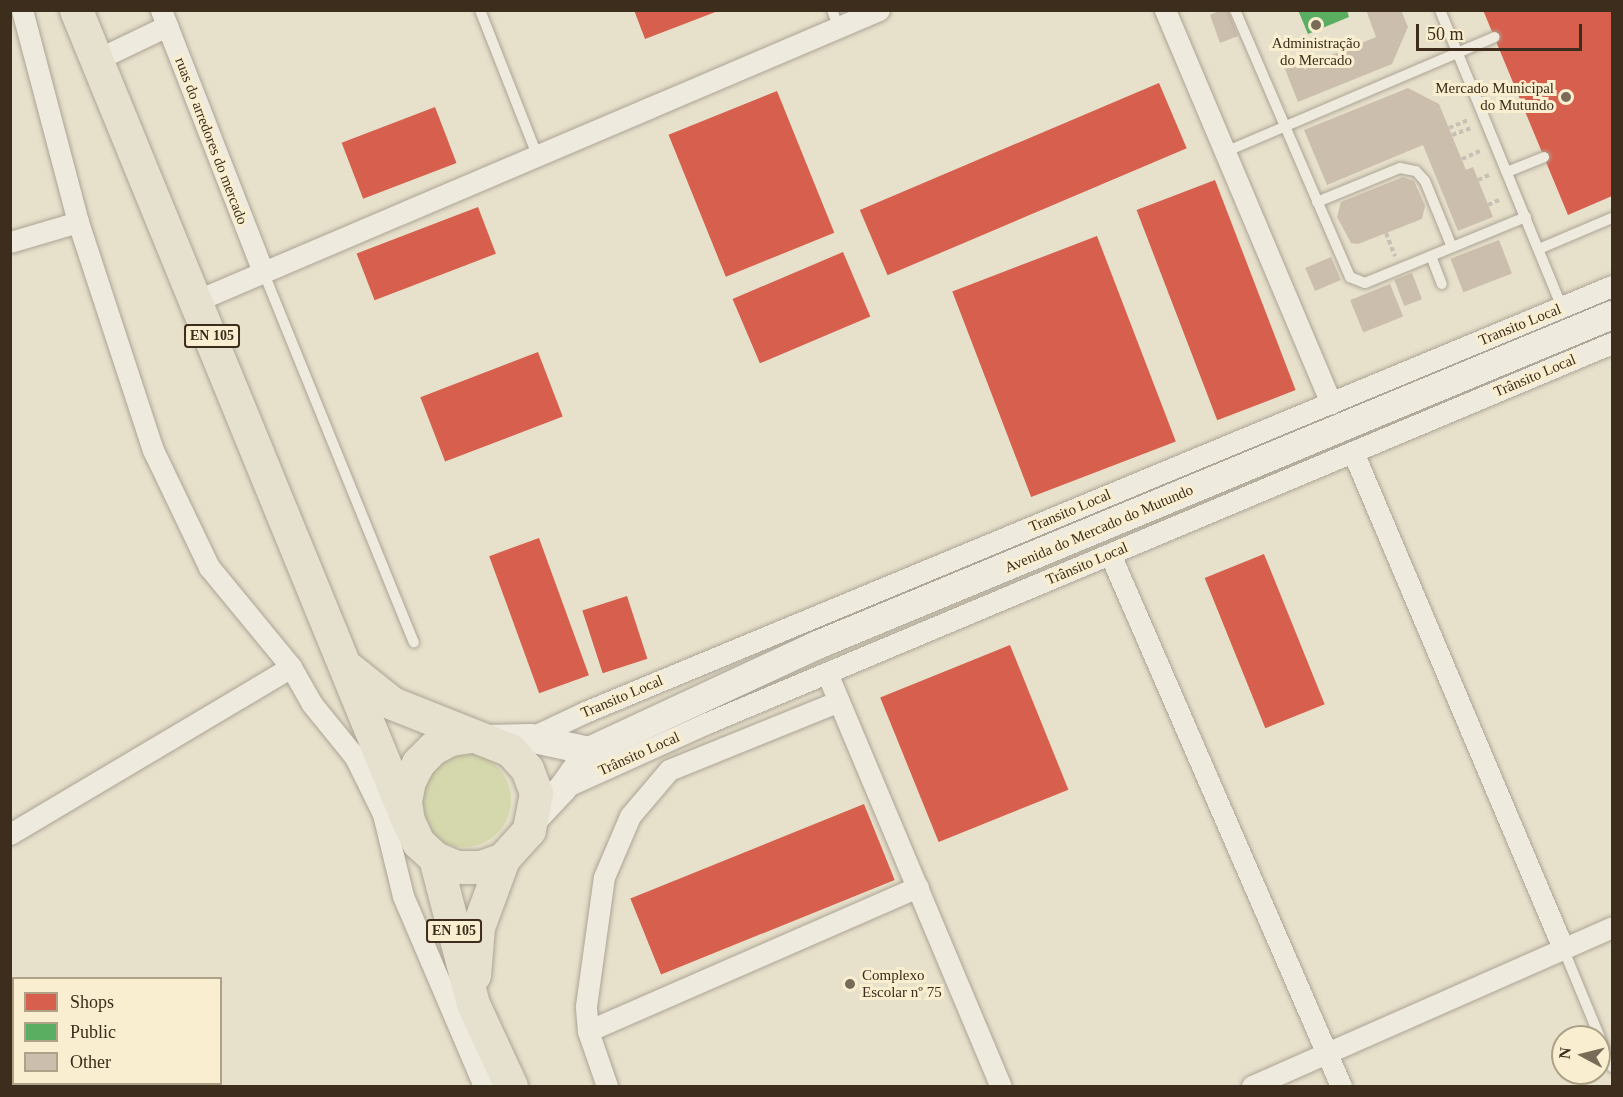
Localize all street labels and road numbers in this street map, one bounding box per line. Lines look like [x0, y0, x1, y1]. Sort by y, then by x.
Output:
street label: ruas do arredores do mercado [171, 55, 251, 227]
street label: Transito Local [1476, 300, 1564, 350]
road number: EN 105 [184, 325, 240, 347]
street label: Trânsito Local [1491, 351, 1579, 401]
street label: Avenida do Mercado do Mutundo [1002, 481, 1196, 577]
street label: Transito Local [1026, 486, 1114, 536]
street label: Trânsito Local [1043, 539, 1131, 589]
street label: Transito Local [578, 672, 666, 722]
street label: Trânsito Local [595, 728, 683, 780]
road number: EN 105 [426, 920, 482, 942]

